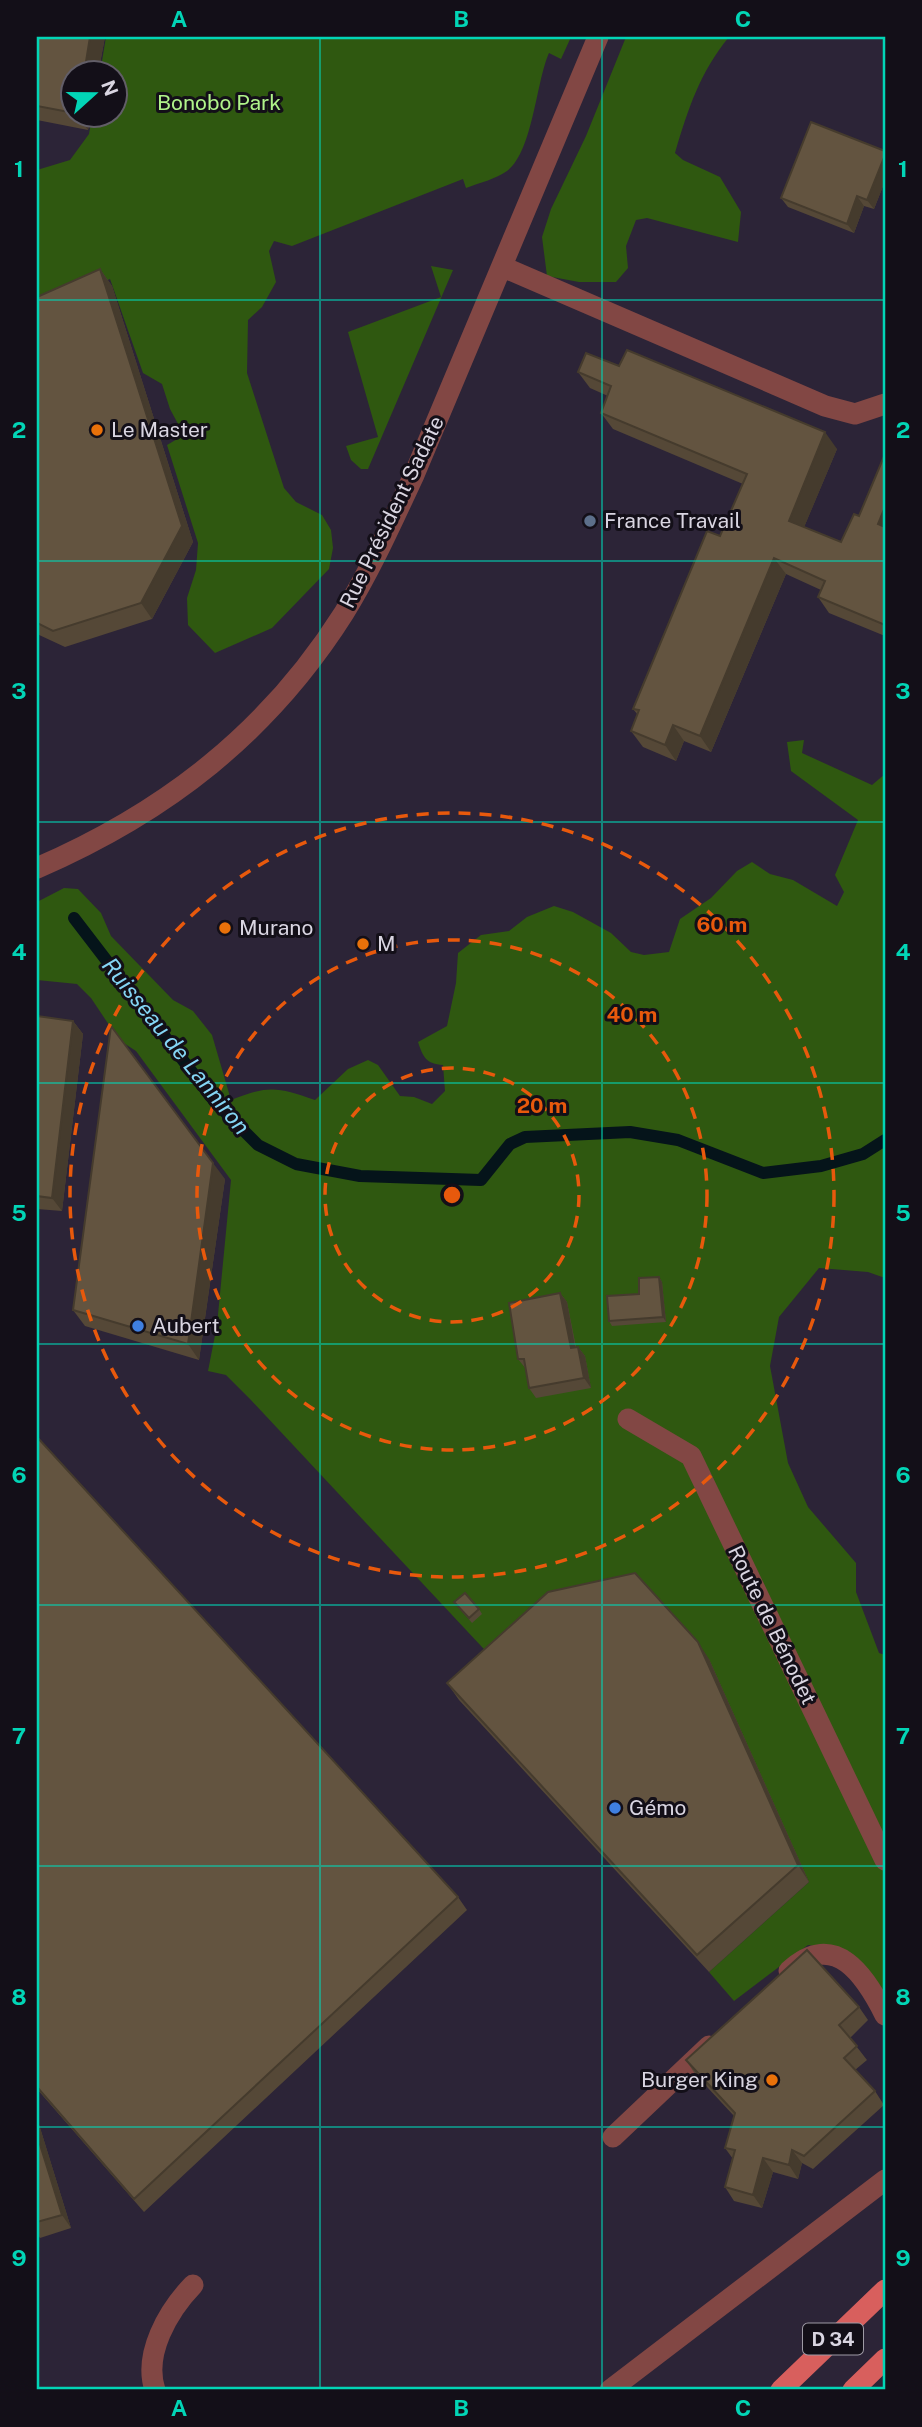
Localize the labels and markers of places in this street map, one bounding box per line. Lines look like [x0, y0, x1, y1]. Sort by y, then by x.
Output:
place label: Le Master [111, 417, 208, 442]
marker: Le Master [89, 422, 105, 438]
place label: France Travail [604, 508, 741, 533]
marker: France Travail [582, 513, 598, 529]
place label: Murano [239, 915, 313, 940]
marker: Murano [217, 920, 233, 936]
place label: M [377, 931, 396, 956]
marker: M [355, 936, 371, 952]
centre of rings [440, 1183, 464, 1207]
place label: Aubert [152, 1313, 220, 1338]
marker: Aubert [130, 1318, 146, 1334]
place label: Gémo [629, 1795, 686, 1820]
marker: Gémo [607, 1800, 623, 1816]
place label: Burger King [641, 2067, 758, 2092]
marker: Burger King [764, 2072, 780, 2088]

